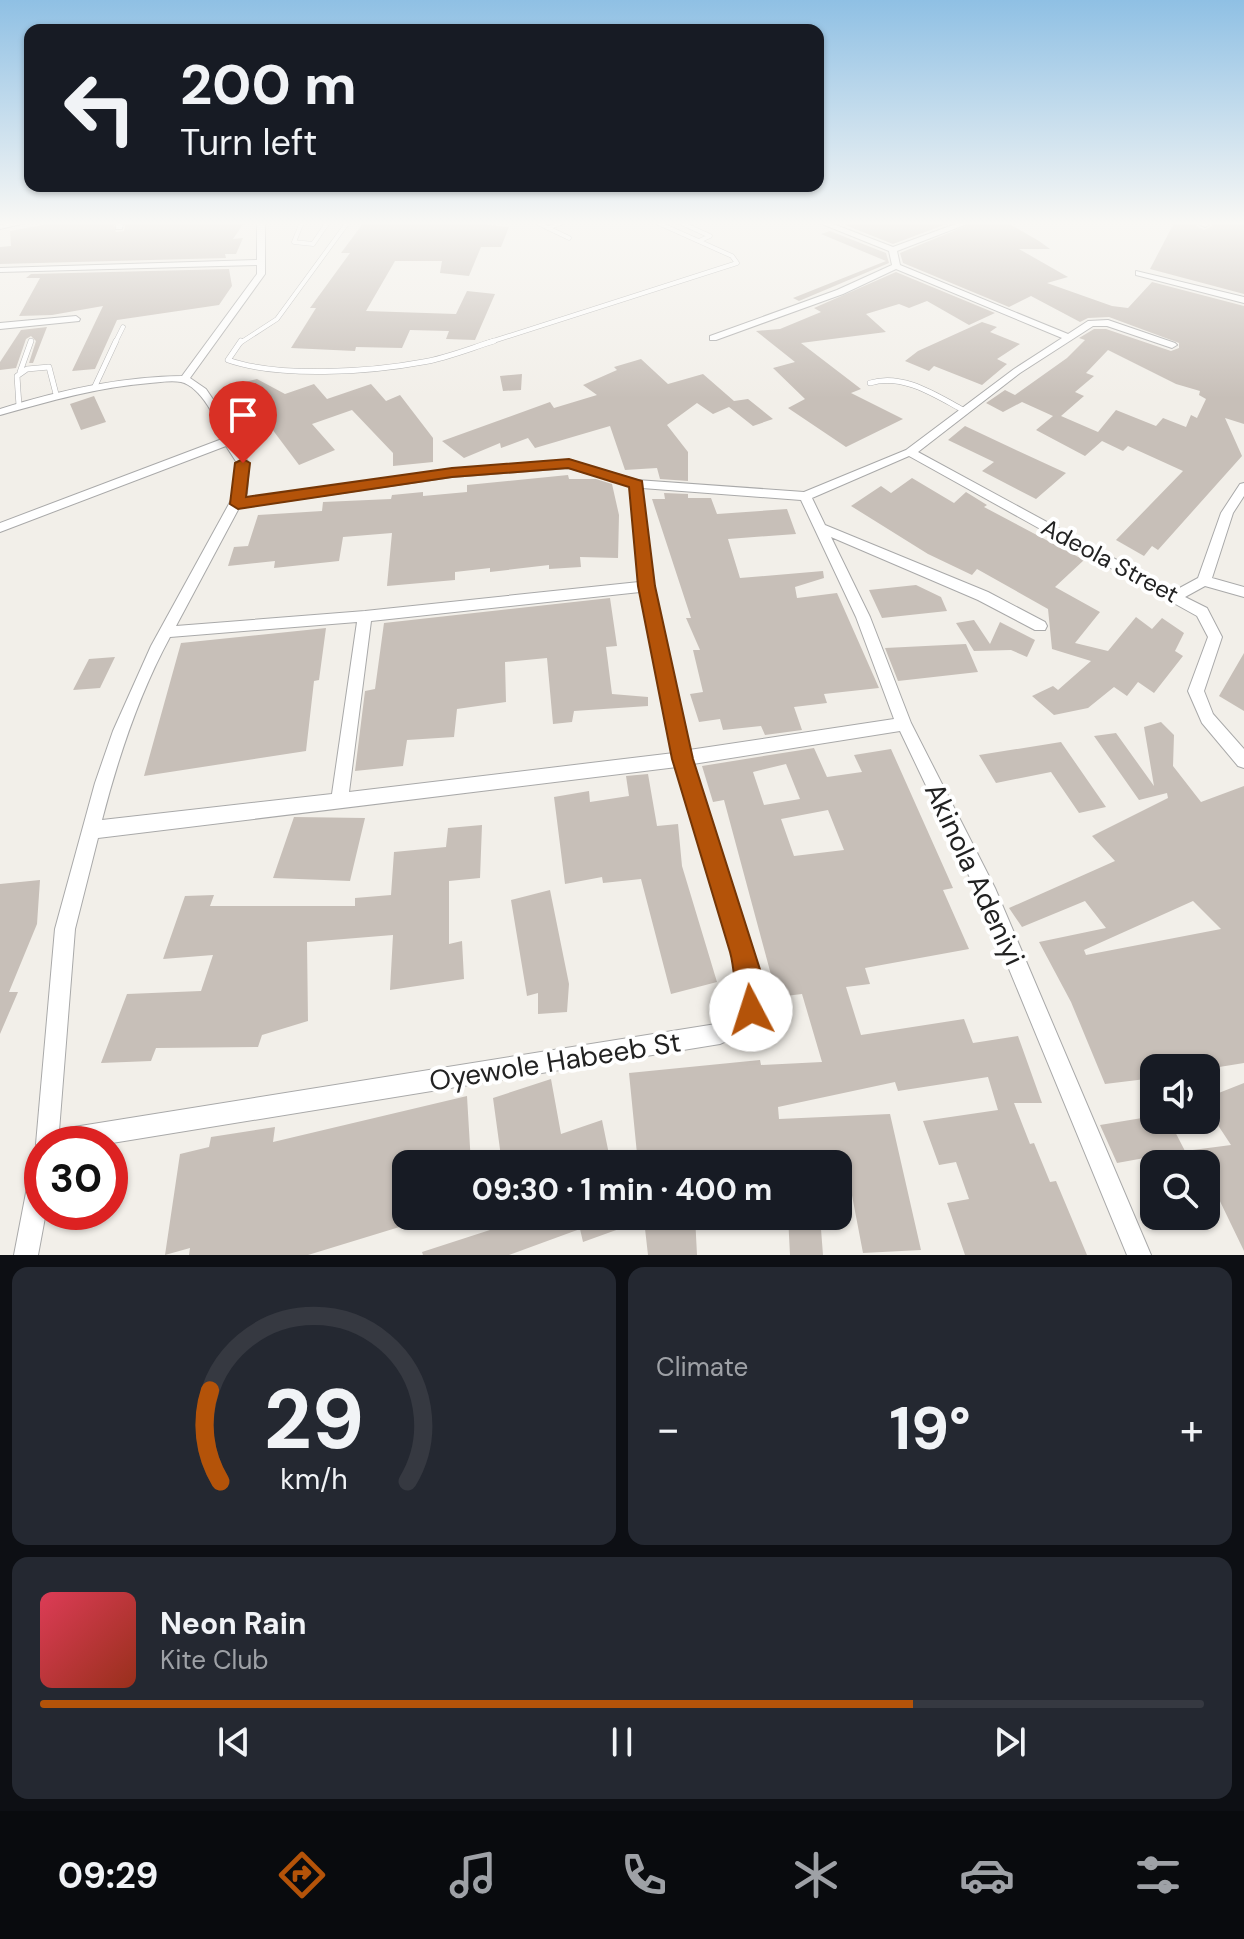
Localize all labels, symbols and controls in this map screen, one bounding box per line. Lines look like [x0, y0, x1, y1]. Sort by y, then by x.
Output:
text: 200 m [180, 48, 357, 121]
icon: left [48, 56, 152, 160]
text: Turn left [180, 119, 317, 166]
pin [209, 381, 277, 463]
icon: arrive [221, 393, 265, 437]
street label: Adeola Street [1036, 511, 1184, 610]
street label: Akinola Adeniyi [916, 777, 1033, 971]
position arrow [709, 968, 793, 1052]
street label: Oyewole Habeeb St [427, 1023, 683, 1100]
map controls [1140, 1054, 1220, 1230]
button: sound [1140, 1054, 1220, 1134]
speed limit sign: 30 [24, 1126, 128, 1230]
button: search [1140, 1150, 1220, 1230]
text: 09:30 · 1 min · 400 m [472, 1170, 772, 1209]
text: Climate [656, 1350, 748, 1384]
text: 29 [264, 1365, 364, 1474]
text: 19° [889, 1389, 971, 1468]
text: − [656, 1400, 680, 1458]
text: + [1180, 1400, 1204, 1458]
text: km/h [280, 1461, 348, 1498]
text: Neon Rain [160, 1604, 306, 1643]
text: Kite Club [160, 1643, 269, 1677]
icon: previous [212, 1720, 256, 1764]
icon: pause [600, 1720, 644, 1764]
icon: next [988, 1720, 1032, 1764]
icon: directions [274, 1847, 330, 1903]
icon: music [445, 1847, 501, 1903]
icon: phone [616, 1847, 672, 1903]
icon: climate [788, 1847, 844, 1903]
icon: car [959, 1847, 1015, 1903]
icon: filters [1130, 1847, 1186, 1903]
text: 09:29 [58, 1852, 158, 1899]

